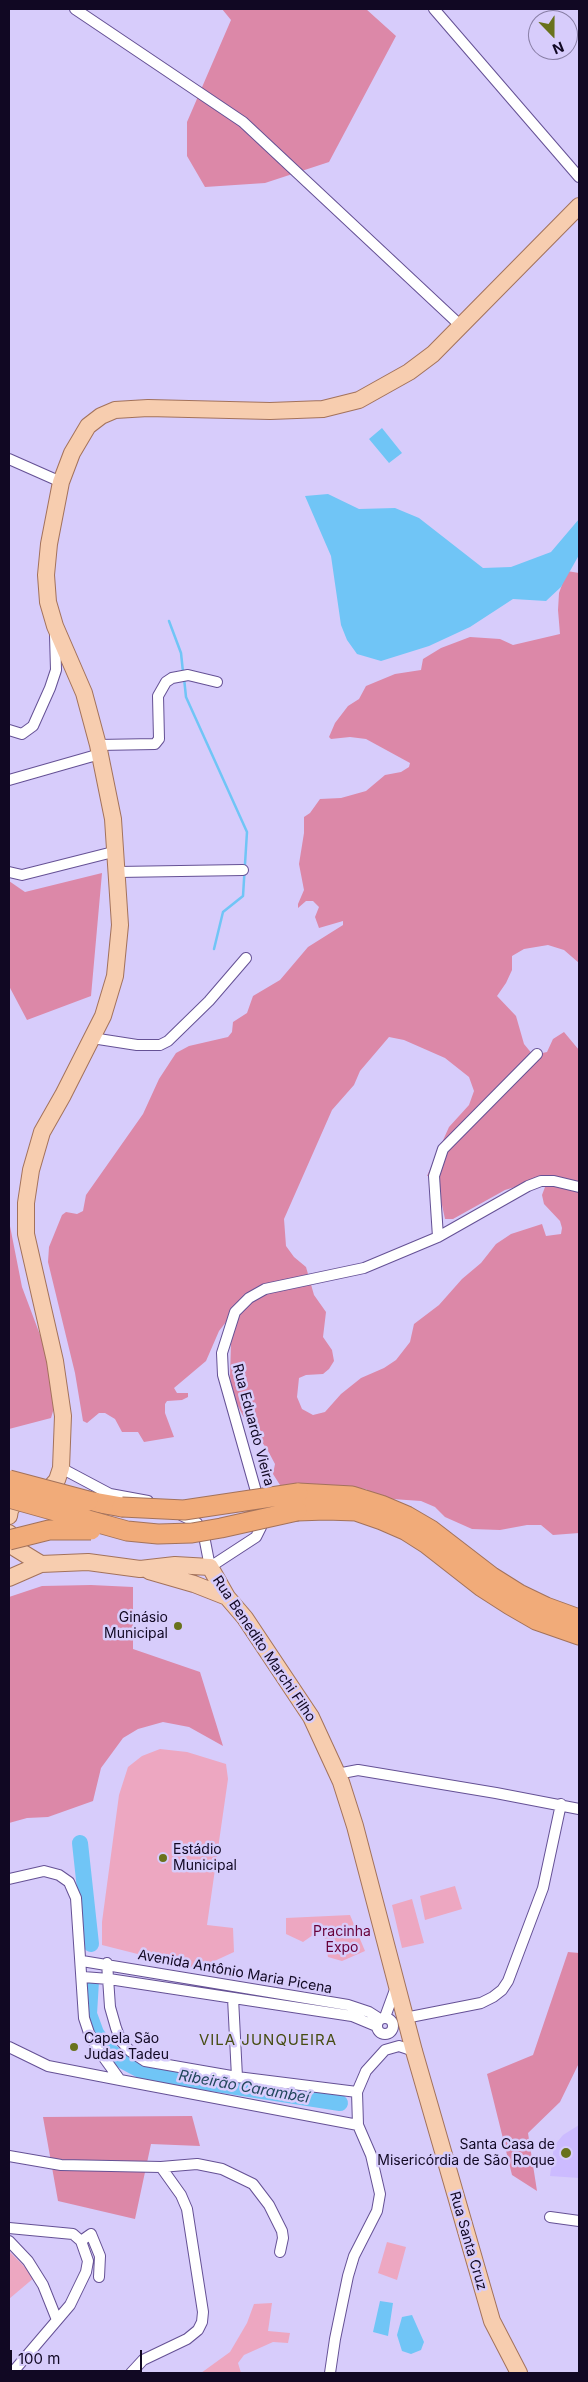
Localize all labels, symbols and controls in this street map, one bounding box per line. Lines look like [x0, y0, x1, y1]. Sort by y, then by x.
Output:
north arrow [528, 10, 578, 60]
text: N [550, 39, 567, 58]
street label: Rua Eduardo Vieira [229, 1362, 277, 1488]
street label: Rua Benedito Marchi Filho [209, 1573, 319, 1725]
place label: Ginásio Municipal [104, 1610, 168, 1642]
marker: Ginásio Municipal [172, 1620, 184, 1632]
place label: Estádio Municipal [173, 1842, 237, 1874]
marker: Estádio Municipal [157, 1852, 169, 1864]
park label: Pracinha Expo [313, 1924, 371, 1956]
street label: Avenida Antônio Maria Picena [137, 1947, 333, 1997]
place label: Capela São Judas Tadeu [84, 2031, 169, 2064]
district label: VILA JUNQUEIRA [197, 2031, 339, 2049]
marker: Capela São Judas Tadeu [68, 2041, 80, 2053]
water label: Ribeirão Carambeí [177, 2067, 311, 2107]
place label: Santa Casa de Misericórdia de São Roque [377, 2137, 555, 2170]
marker: Santa Casa de Misericórdia de São Roque [559, 2146, 573, 2160]
street label: Rua Santa Cruz [446, 2190, 490, 2292]
scale bar [12, 2340, 145, 2372]
text: 100 m [18, 2349, 60, 2368]

